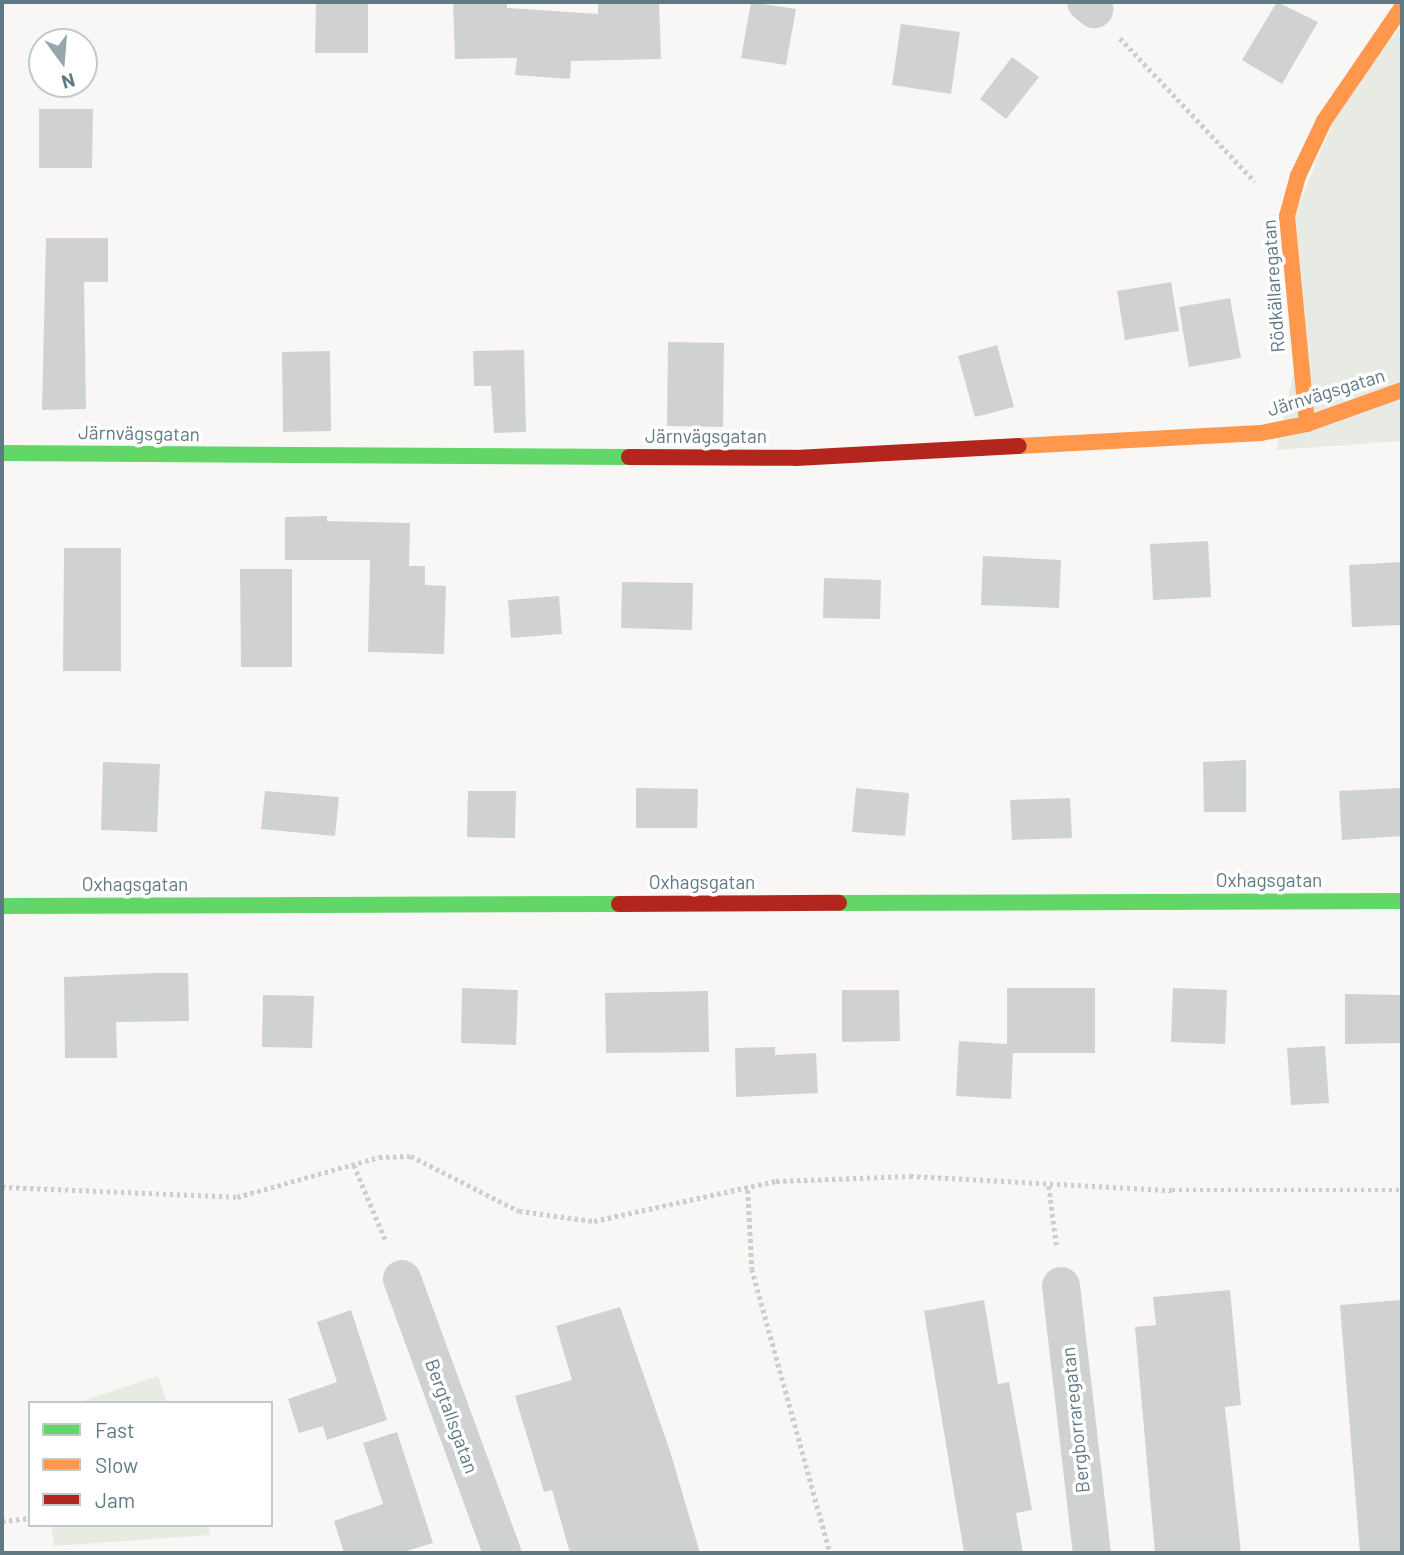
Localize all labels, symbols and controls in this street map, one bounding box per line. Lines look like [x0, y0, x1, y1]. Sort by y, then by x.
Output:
north arrow [28, 28, 98, 98]
text: N [59, 69, 78, 95]
street label: Rödkällaregatan [1257, 219, 1289, 353]
street label: Järnvägsgatan [1264, 363, 1388, 421]
street label: Järnvägsgatan [78, 421, 200, 445]
street label: Järnvägsgatan [645, 425, 767, 447]
street label: Oxhagsgatan [1216, 869, 1322, 891]
street label: Oxhagsgatan [649, 871, 755, 893]
street label: Oxhagsgatan [82, 873, 188, 895]
street label: Bergborraregatan [1056, 1346, 1094, 1494]
street label: Bergtallsgatan [421, 1356, 483, 1476]
legend [28, 1401, 273, 1527]
text: Fast [95, 1417, 135, 1442]
text: Slow [95, 1452, 138, 1477]
text: Jam [95, 1487, 135, 1512]

